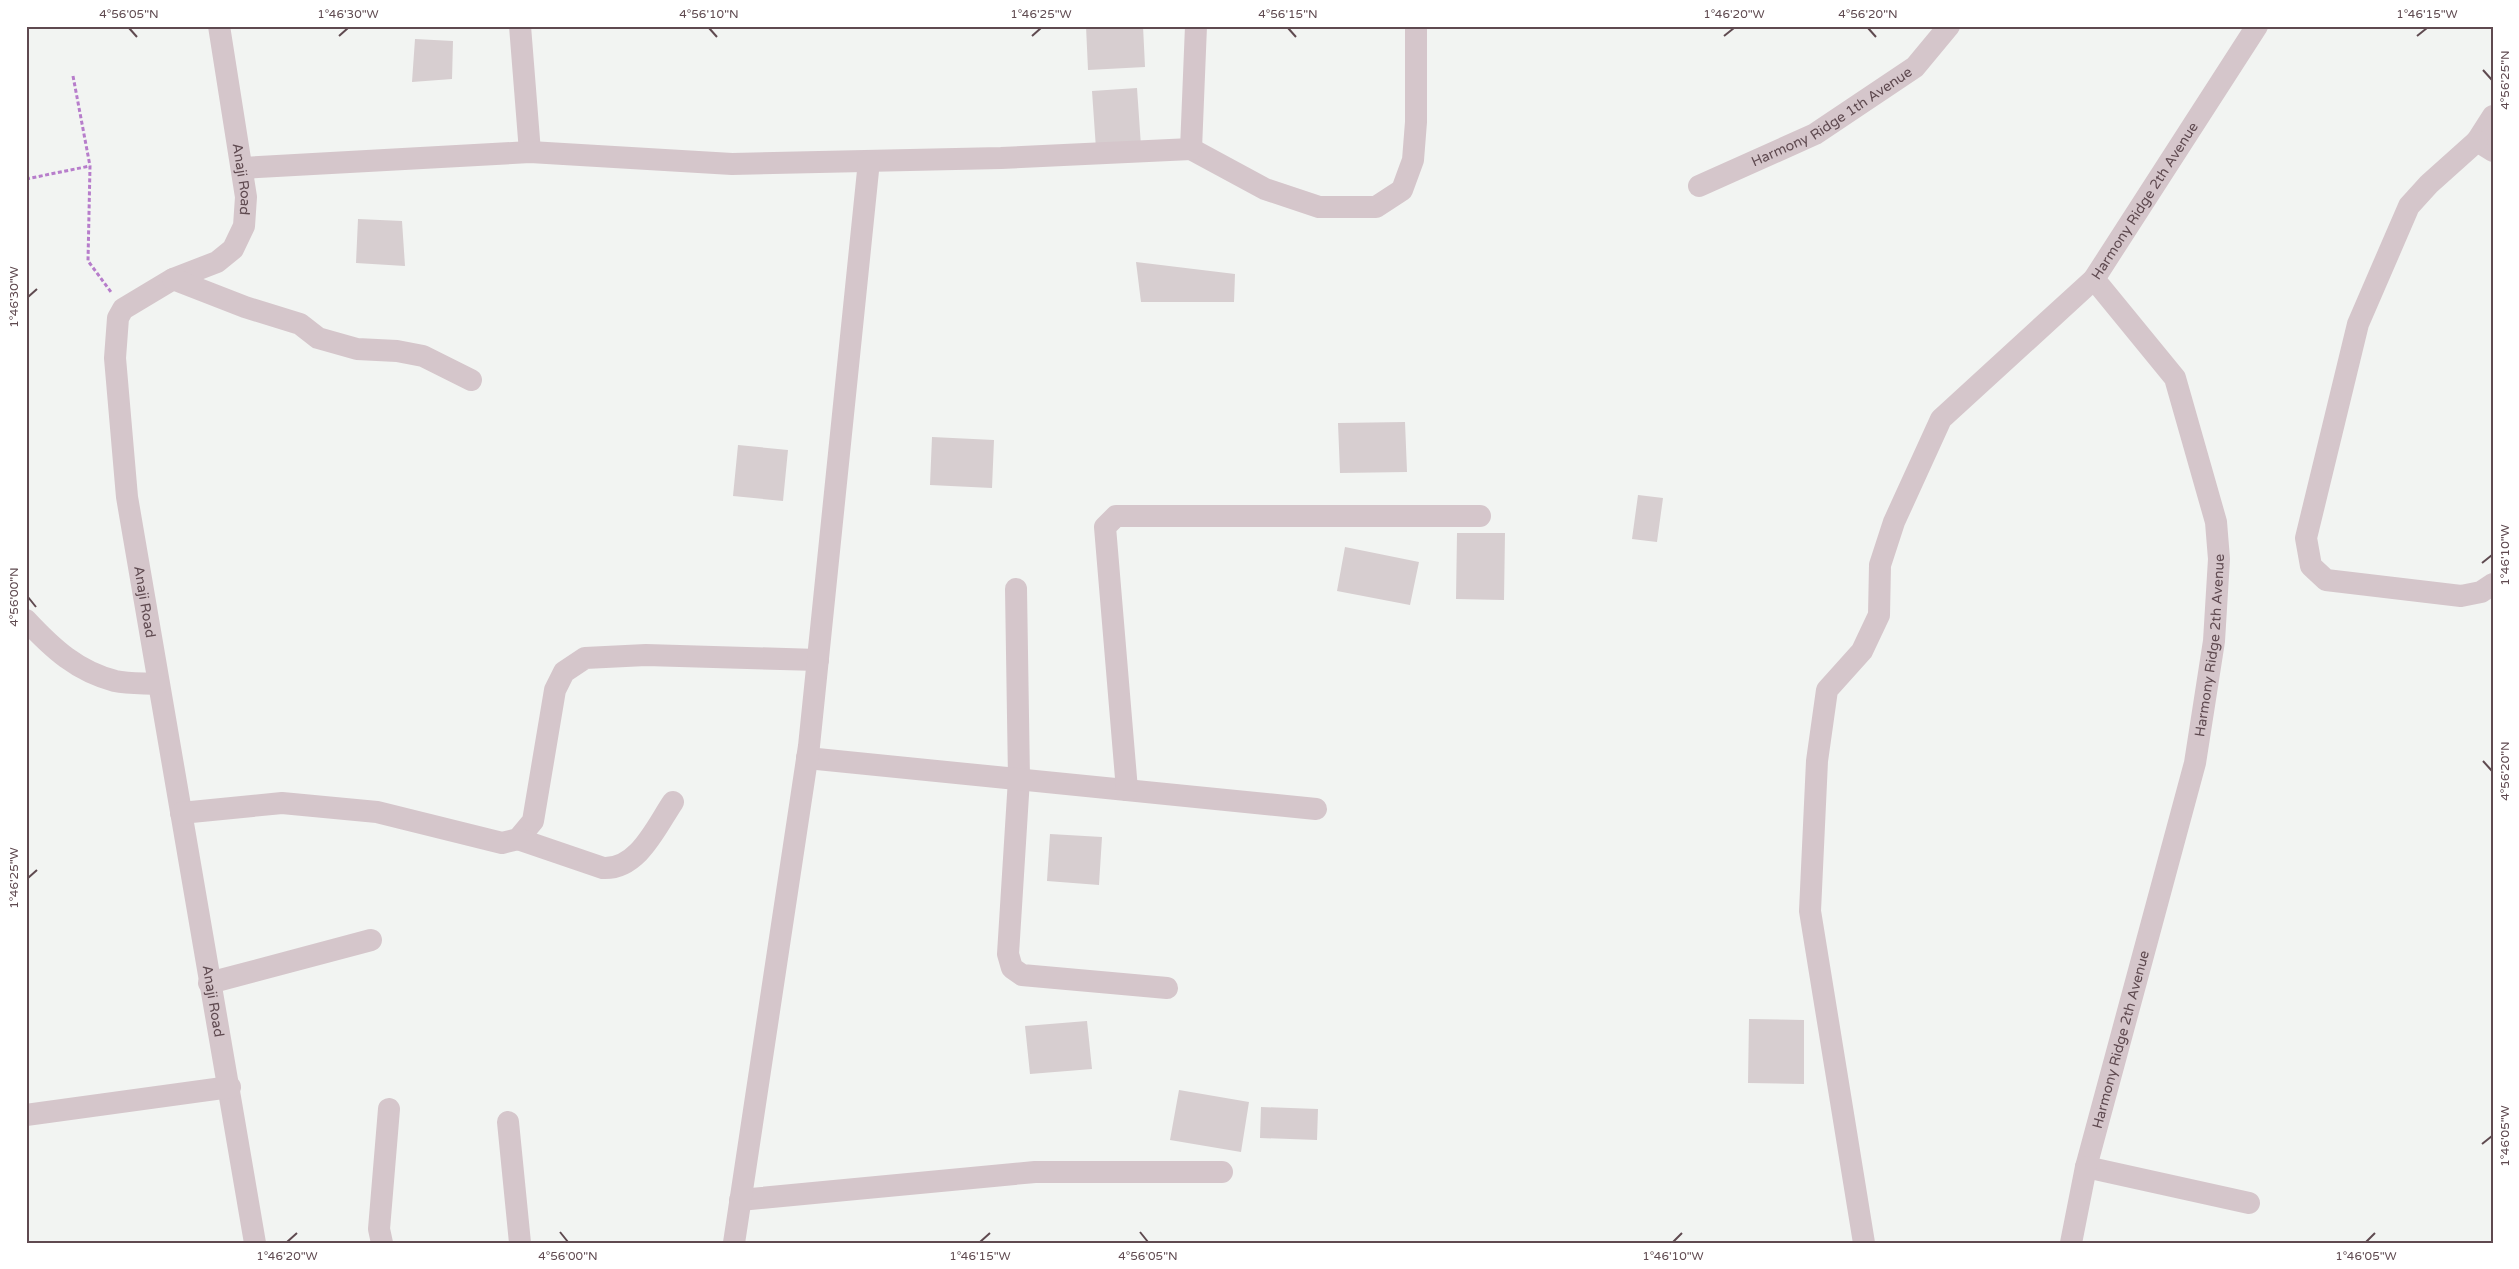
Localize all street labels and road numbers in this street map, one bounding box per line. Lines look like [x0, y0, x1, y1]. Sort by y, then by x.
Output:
street label: Harmony Ridge 1th Avenue [1749, 63, 1916, 170]
street label: Harmony Ridge 2th Avenue [2088, 119, 2202, 283]
street label: Anaji Road [229, 142, 254, 216]
street label: Harmony Ridge 2th Avenue [2191, 553, 2228, 738]
street label: Anaji Road [130, 565, 159, 639]
street label: Harmony Ridge 2th Avenue [2089, 949, 2153, 1131]
street label: Anaji Road [198, 964, 227, 1038]

